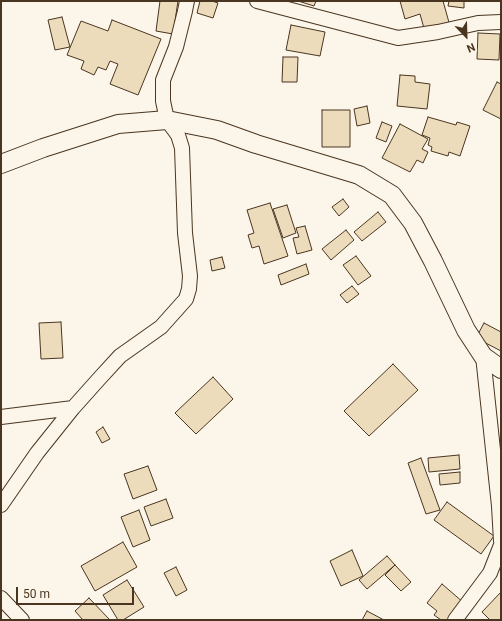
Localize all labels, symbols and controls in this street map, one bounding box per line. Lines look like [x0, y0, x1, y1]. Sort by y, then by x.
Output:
north arrow [446, 16, 486, 56]
text: N [465, 40, 477, 55]
scale bar [18, 579, 136, 605]
text: 50 m [23, 587, 50, 601]

